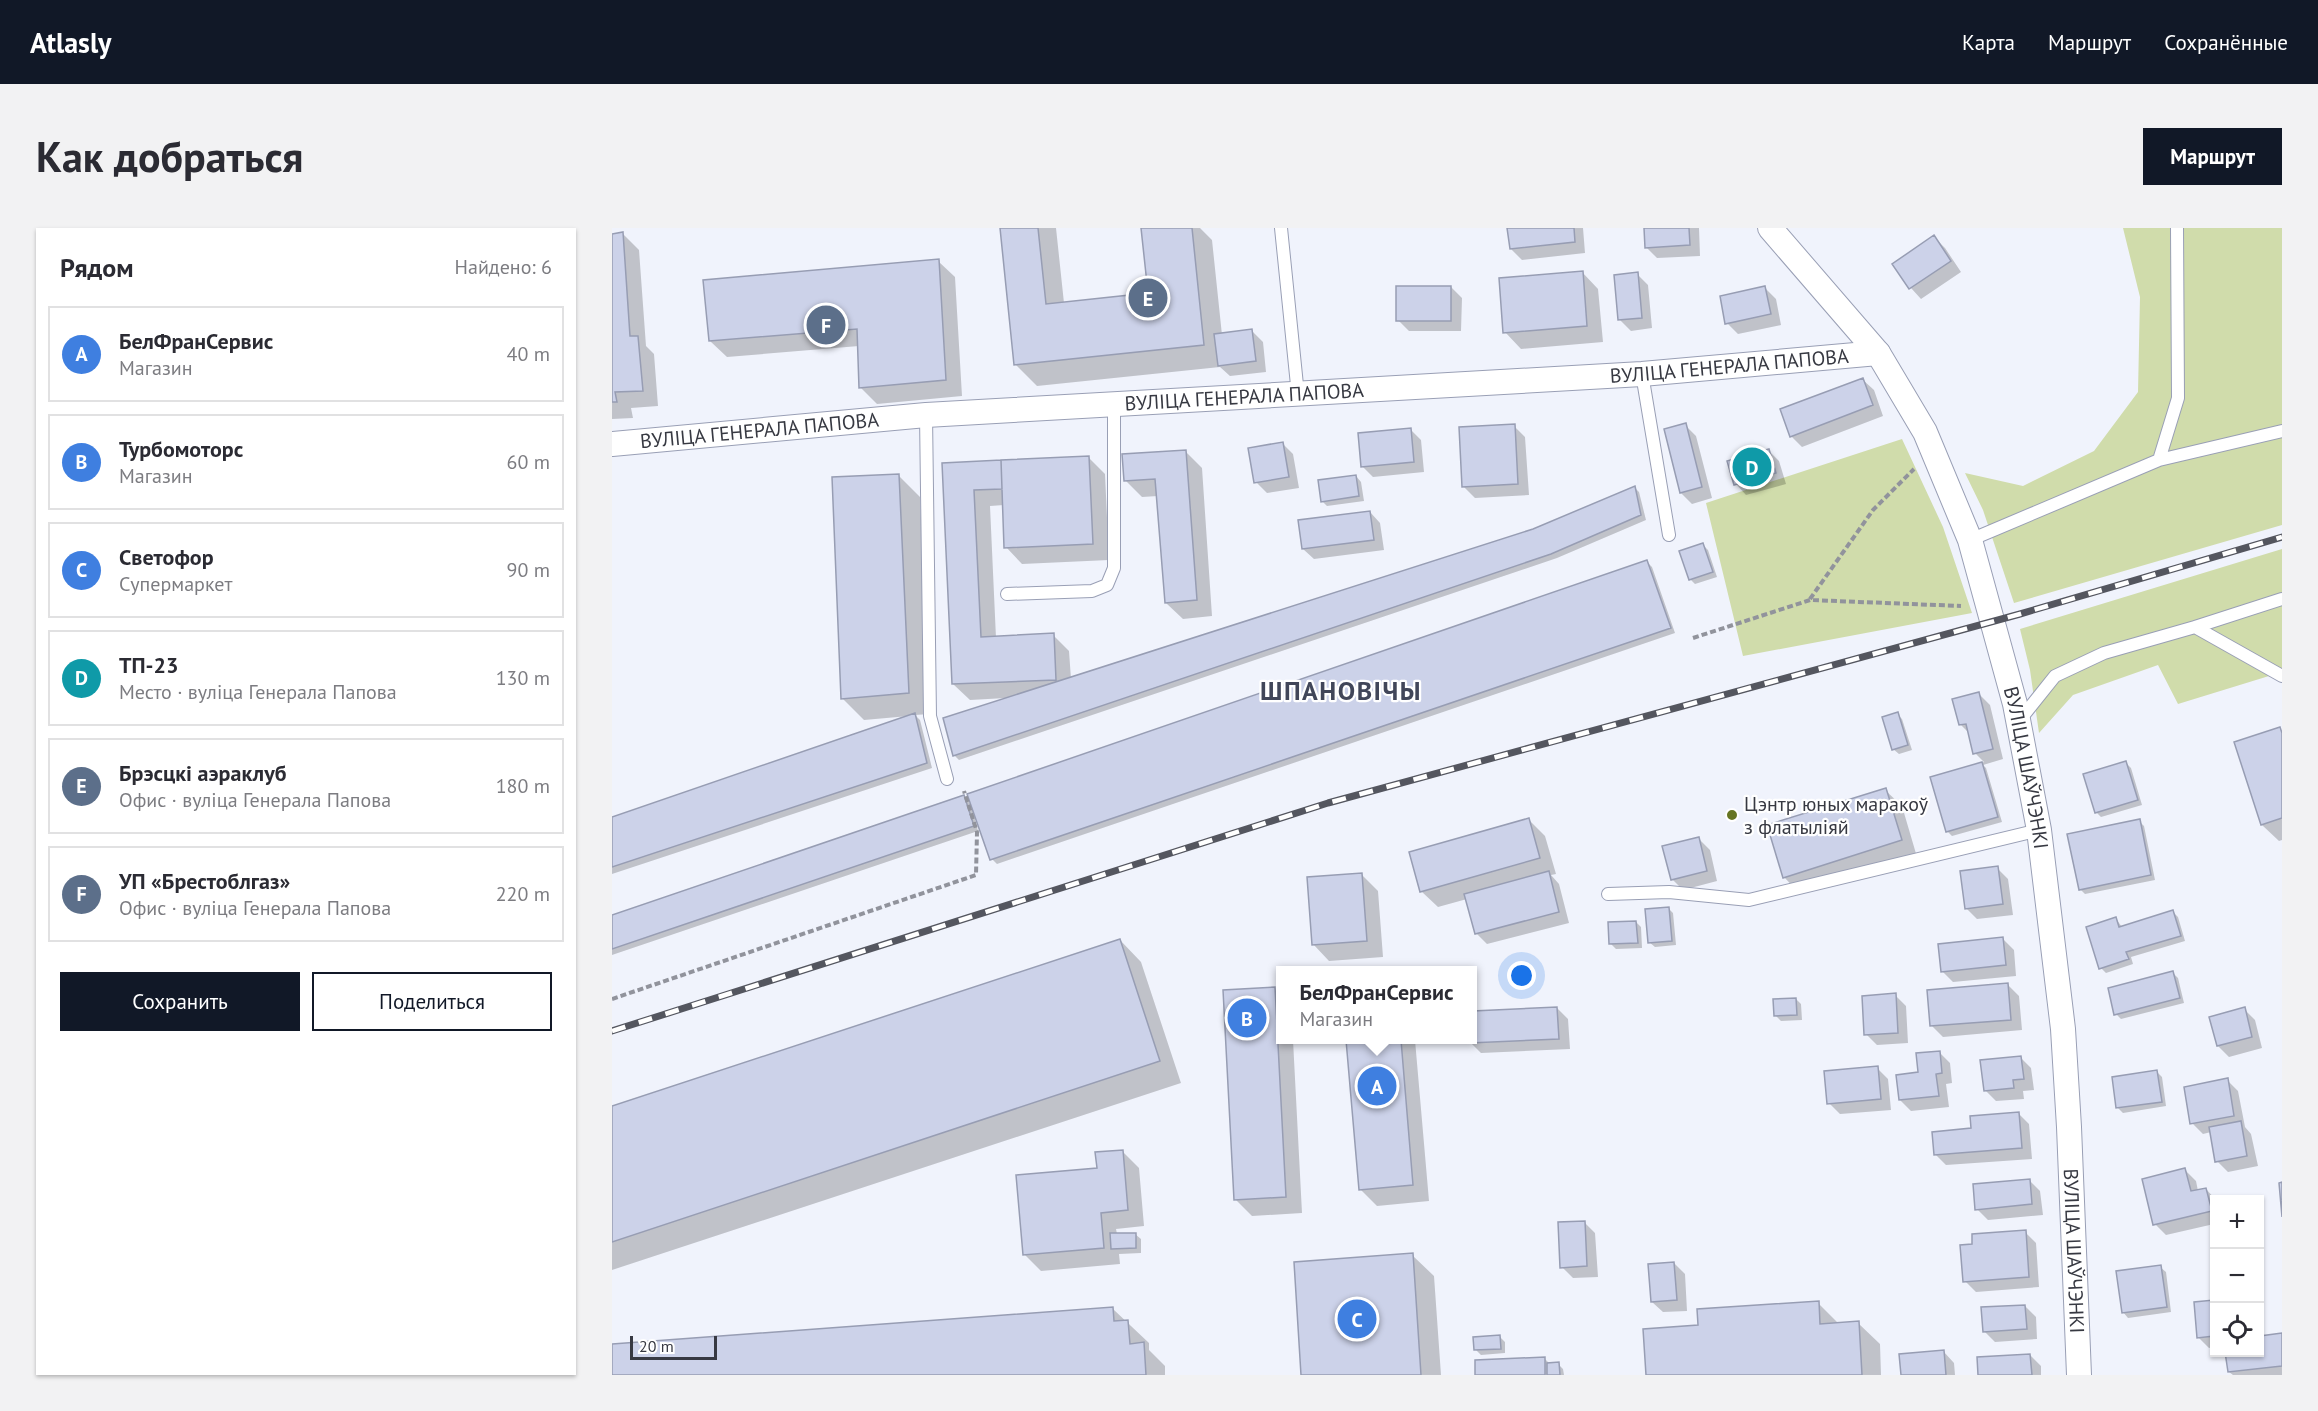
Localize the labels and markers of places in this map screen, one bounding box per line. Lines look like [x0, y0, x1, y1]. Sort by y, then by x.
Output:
pin: E [1128, 276, 1168, 320]
pin: F [806, 302, 846, 348]
pin: D [1732, 444, 1772, 490]
place label: Цэнтр юных маракоў з флатыліяй [1744, 791, 1929, 840]
marker: Цэнтр юных маракоў з флатыліяй [1725, 808, 1739, 822]
pin: B [1228, 996, 1266, 1040]
pin: A [1358, 1064, 1396, 1108]
pin: C [1338, 1296, 1376, 1342]

